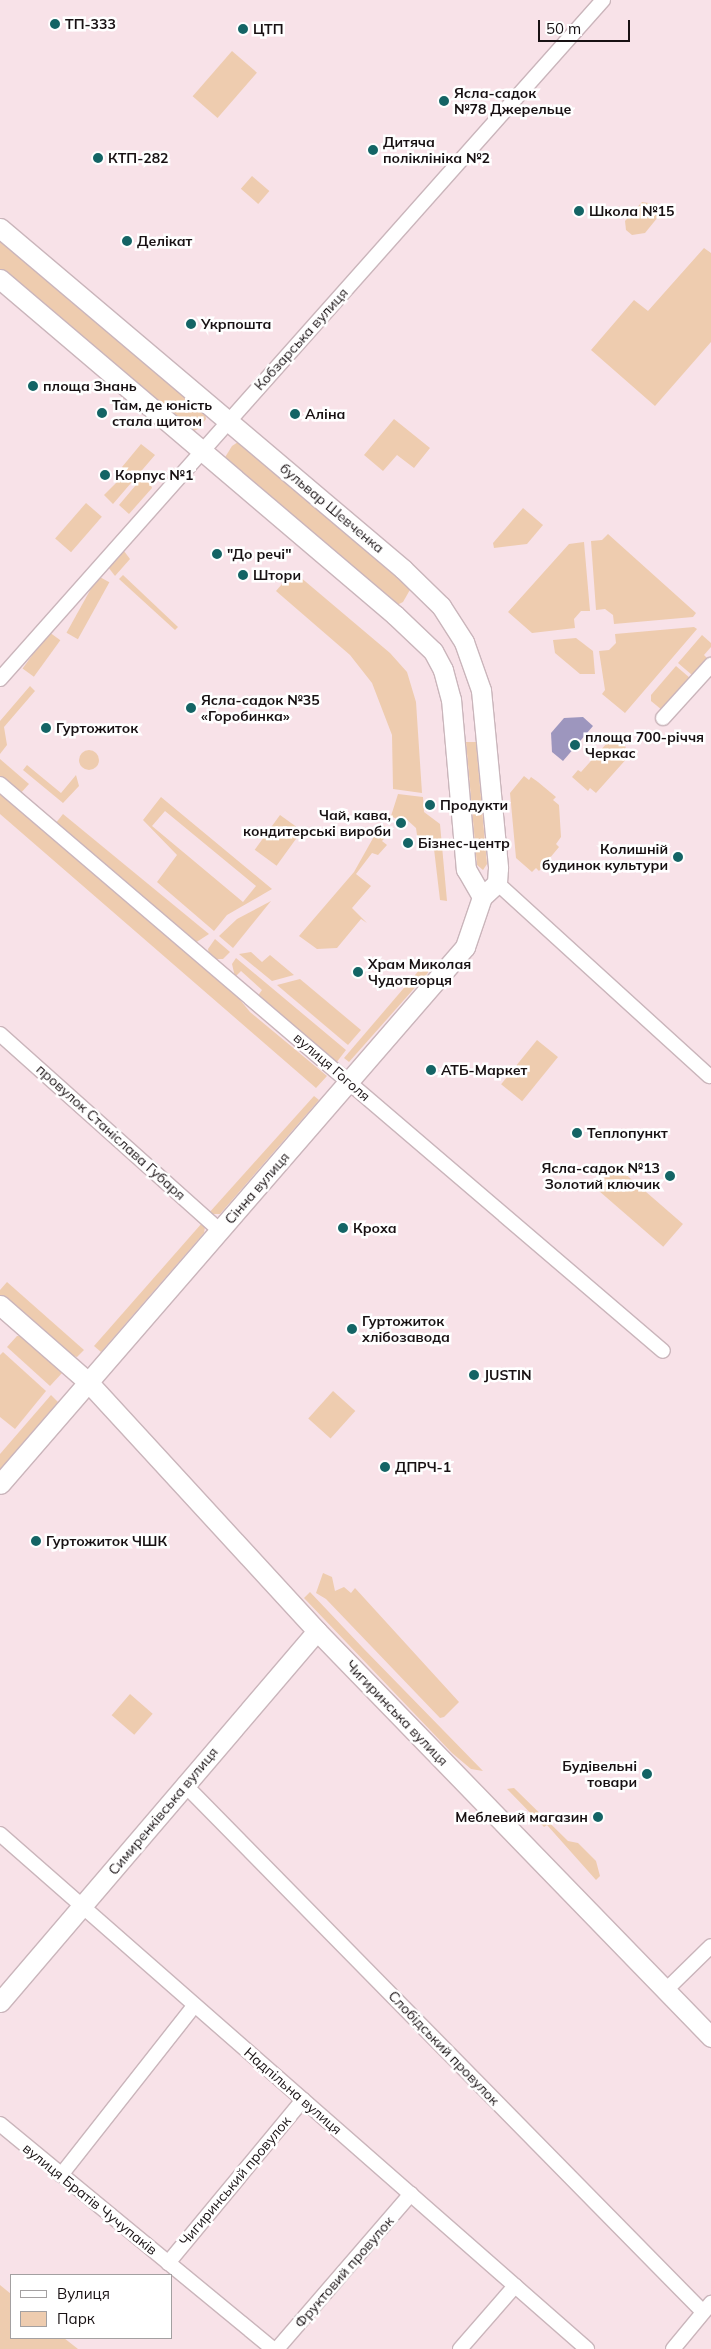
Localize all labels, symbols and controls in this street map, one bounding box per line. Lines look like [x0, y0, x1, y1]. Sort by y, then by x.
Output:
scale bar [541, 10, 634, 42]
place label: ТП-333 [65, 16, 116, 32]
marker: ТП-333 [49, 18, 61, 30]
text: 50 m [546, 19, 581, 38]
place label: ЦТП [253, 21, 284, 37]
marker: ЦТП [237, 23, 249, 35]
place label: Ясла-садок №78 Джерельце [454, 85, 571, 118]
marker: Ясла-садок №78 Джерельце [438, 95, 450, 107]
place label: Дитяча поліклініка №2 [383, 134, 490, 166]
marker: Дитяча поліклініка №2 [367, 144, 379, 156]
place label: КТП-282 [108, 150, 168, 166]
marker: КТП-282 [92, 152, 104, 164]
place label: Школа №15 [589, 203, 674, 219]
marker: Школа №15 [573, 205, 585, 217]
place label: Делікат [137, 233, 192, 249]
marker: Делікат [121, 235, 133, 247]
street label: Кобзарська вулиця [251, 284, 351, 394]
place label: Укрпошта [201, 316, 271, 332]
marker: Укрпошта [185, 318, 197, 330]
place label: площа Знань [43, 378, 137, 394]
marker: площа Знань [27, 380, 39, 392]
place label: Там, де юність стала щитом [112, 397, 212, 430]
place label: Аліна [305, 406, 345, 422]
marker: Там, де юність стала щитом [96, 407, 108, 419]
marker: Аліна [289, 408, 301, 420]
street label: бульвар Шевченка [277, 460, 387, 556]
place label: Корпус №1 [115, 467, 193, 483]
marker: Корпус №1 [99, 469, 111, 481]
place label: "До речі" [227, 546, 291, 562]
marker: "До речі" [211, 548, 223, 560]
place label: Штори [253, 567, 301, 583]
marker: Штори [237, 569, 249, 581]
place label: Ясла-садок №35 «Горобинка» [201, 692, 320, 724]
marker: Ясла-садок №35 «Горобинка» [185, 702, 197, 714]
place label: Гуртожиток [56, 720, 138, 736]
marker: Гуртожиток [40, 722, 52, 734]
place label: площа 700-річчя Черкас [585, 729, 704, 762]
marker: площа 700-річчя Черкас [569, 739, 581, 751]
place label: Продукти [440, 797, 508, 813]
marker: Продукти [424, 799, 436, 811]
place label: Чай, кава, кондитерські вироби [243, 807, 391, 840]
marker: Чай, кава, кондитерські вироби [395, 817, 407, 829]
place label: Бізнес-центр [418, 835, 510, 851]
marker: Бізнес-центр [402, 837, 414, 849]
place label: Колишній будинок культури [542, 841, 668, 874]
marker: Колишній будинок культури [672, 851, 684, 863]
place label: Храм Миколая Чудотворця [368, 956, 471, 989]
marker: Храм Миколая Чудотворця [352, 966, 364, 978]
street label: вулиця Гоголя [290, 1029, 374, 1105]
street label: провулок Станіслава Губаря [33, 1061, 189, 1203]
place label: АТБ-Маркет [441, 1062, 527, 1078]
marker: АТБ-Маркет [425, 1064, 437, 1076]
place label: Теплопункт [587, 1125, 668, 1141]
marker: Теплопункт [571, 1127, 583, 1139]
street label: Сінна вулиця [221, 1149, 293, 1227]
place label: Ясла-садок №13 Золотий ключик [541, 1160, 660, 1192]
marker: Ясла-садок №13 Золотий ключик [664, 1170, 676, 1182]
place label: Кроха [353, 1220, 397, 1236]
marker: Кроха [337, 1222, 349, 1234]
place label: Гуртожиток хлібозавода [362, 1313, 450, 1345]
marker: Гуртожиток хлібозавода [346, 1323, 358, 1335]
place label: JUSTIN [484, 1367, 531, 1383]
marker: JUSTIN [468, 1369, 480, 1381]
place label: ДПРЧ-1 [395, 1459, 451, 1475]
marker: ДПРЧ-1 [379, 1461, 391, 1473]
place label: Гуртожиток ЧШК [46, 1533, 167, 1549]
marker: Гуртожиток ЧШК [30, 1535, 42, 1547]
street label: Чигиринська вулиця [342, 1657, 452, 1769]
street label: Симиренківська вулиця [105, 1744, 221, 1878]
place label: Будівельні товари [562, 1758, 637, 1790]
marker: Будівельні товари [641, 1768, 653, 1780]
place label: Меблевий магазин [455, 1809, 588, 1825]
marker: Меблевий магазин [592, 1811, 604, 1823]
street label: Слобідський провулок [385, 1987, 503, 2109]
street label: Надпільна вулиця [241, 2044, 345, 2138]
street label: Чигиринський провулок [176, 2113, 294, 2249]
street label: вулиця Братів Чучупаків [20, 2140, 160, 2258]
street label: Фруктовий провулок [291, 2213, 397, 2331]
legend [10, 2274, 172, 2339]
text: Вулиця [57, 2284, 110, 2303]
text: Парк [57, 2309, 95, 2328]

